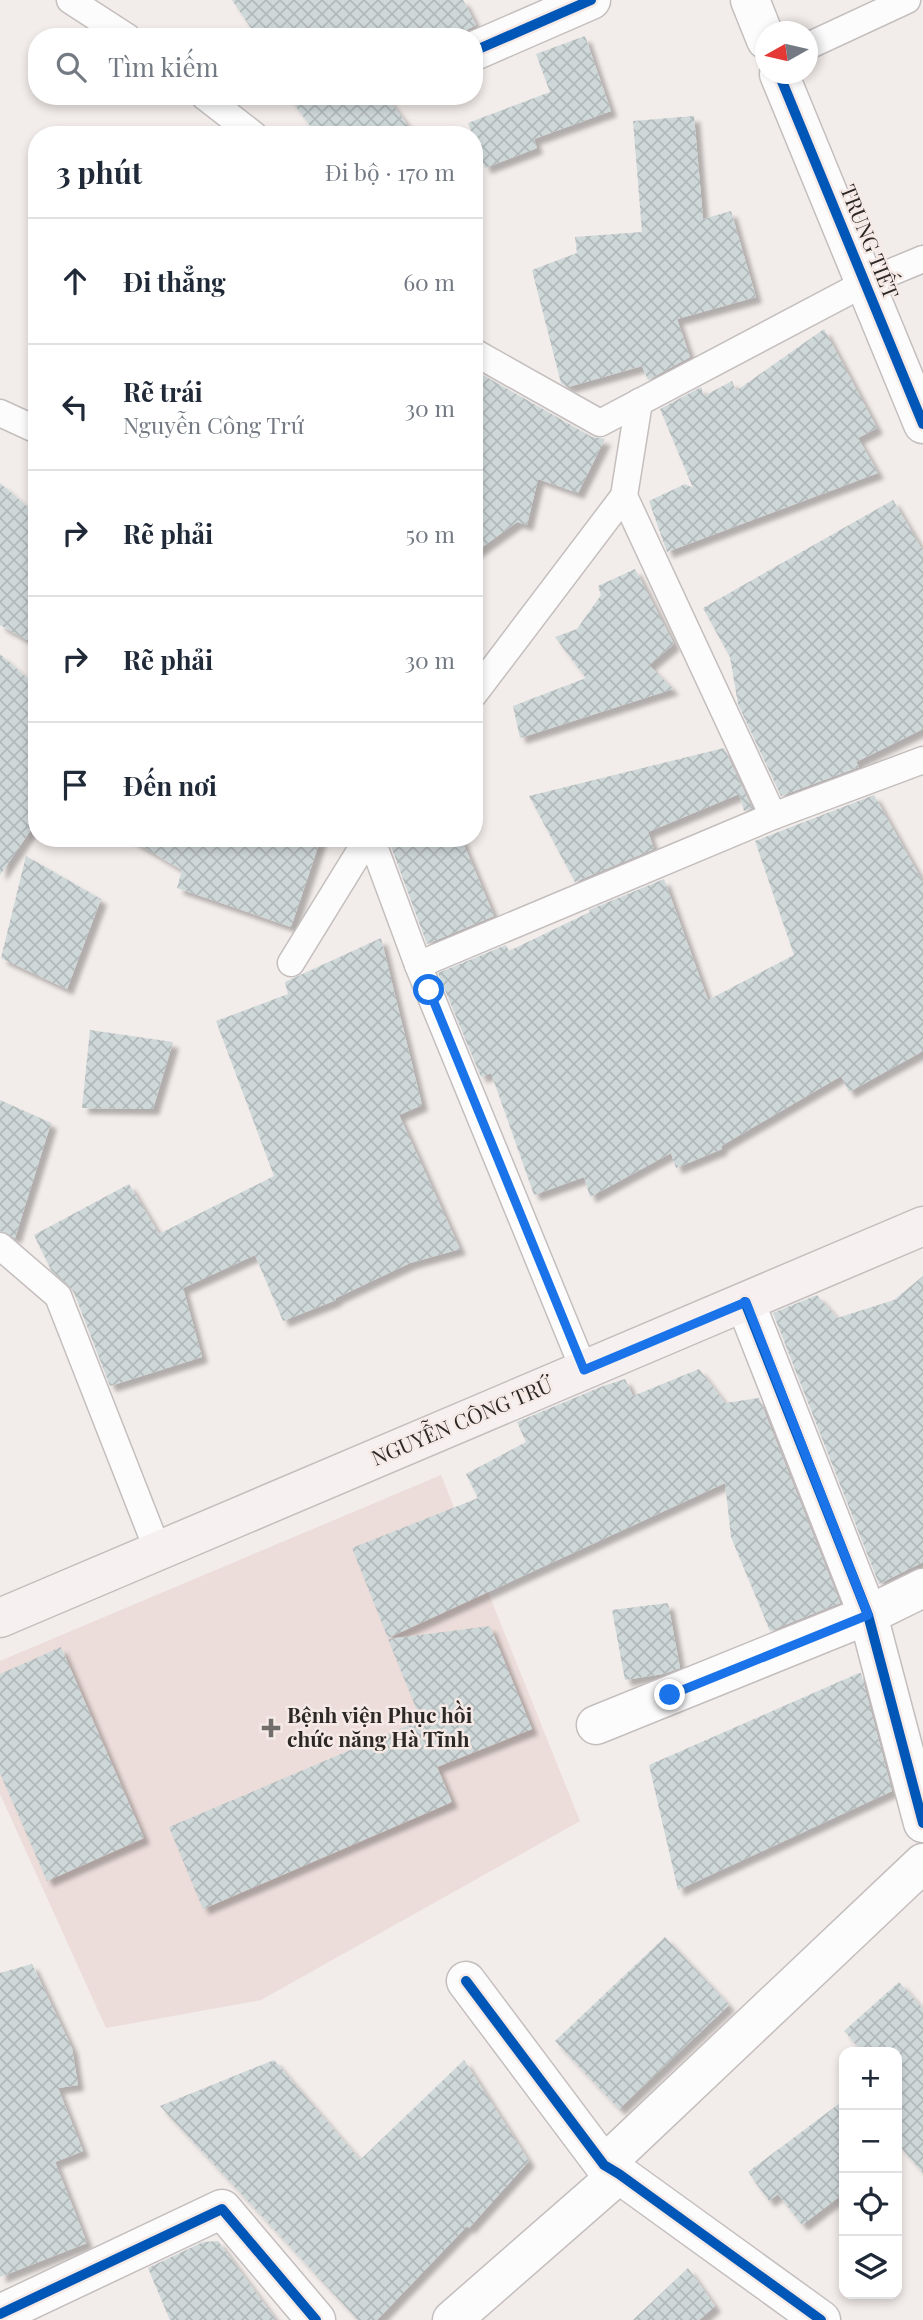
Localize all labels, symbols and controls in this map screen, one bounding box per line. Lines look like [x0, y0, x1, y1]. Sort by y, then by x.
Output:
north arrow [755, 21, 818, 84]
search box [28, 28, 483, 105]
icon: search [52, 48, 90, 86]
text: Tìm kiếm [108, 49, 219, 84]
text: 3 phút [56, 152, 142, 192]
text: Đi bộ · 170 m [325, 156, 455, 187]
street label: TRUNG TIẾT [835, 179, 908, 303]
icon: ahead [56, 262, 94, 300]
text: Đi thẳng [123, 264, 226, 299]
text: 60 m [403, 266, 455, 297]
text: Rẽ trái [123, 374, 203, 409]
icon: left [56, 388, 94, 426]
text: 30 m [405, 392, 455, 423]
text: Nguyễn Công Trứ [123, 409, 304, 440]
icon: right [56, 514, 94, 552]
text: Rẽ phải [123, 516, 213, 551]
text: 50 m [406, 518, 455, 549]
icon: right [56, 640, 94, 678]
text: Rẽ phải [123, 642, 213, 677]
text: 30 m [405, 644, 455, 675]
icon: arrive [56, 766, 94, 804]
text: Đến nơi [123, 768, 217, 803]
route start [413, 974, 444, 1005]
street label: NGUYỄN CÔNG TRỨ [367, 1369, 557, 1471]
route end [654, 1679, 685, 1710]
place label: Bệnh viện Phục hồi chức năng Hà Tĩnh [287, 1700, 473, 1752]
marker: Bệnh viện Phục hồi chức năng Hà Tĩnh [261, 1718, 281, 1738]
map controls [839, 2047, 902, 2299]
button: + [839, 2047, 902, 2110]
button: − [839, 2110, 902, 2173]
button: locate [839, 2173, 902, 2236]
button: layers [839, 2236, 902, 2299]

